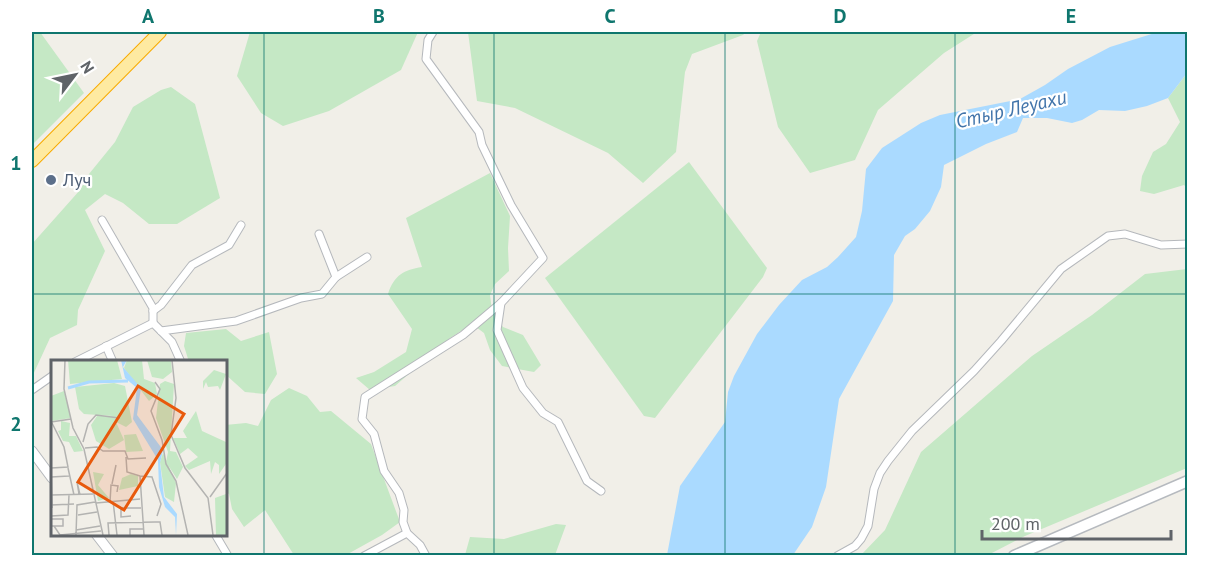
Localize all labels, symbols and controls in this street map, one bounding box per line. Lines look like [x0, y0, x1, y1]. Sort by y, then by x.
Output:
text: A [142, 3, 155, 29]
text: B [373, 3, 385, 29]
text: C [604, 3, 616, 29]
text: D [834, 3, 847, 29]
text: E [1066, 3, 1076, 29]
north arrow [45, 45, 105, 105]
text: N [76, 57, 99, 77]
water label: Стыр Леуахи [953, 84, 1069, 134]
text: 1 [10, 150, 22, 176]
place label: Луч [62, 168, 91, 191]
marker: Луч [44, 173, 58, 187]
inset map [51, 360, 226, 536]
text: 2 [10, 411, 22, 437]
scale bar [982, 503, 1171, 541]
text: 200 m [991, 512, 1040, 535]

